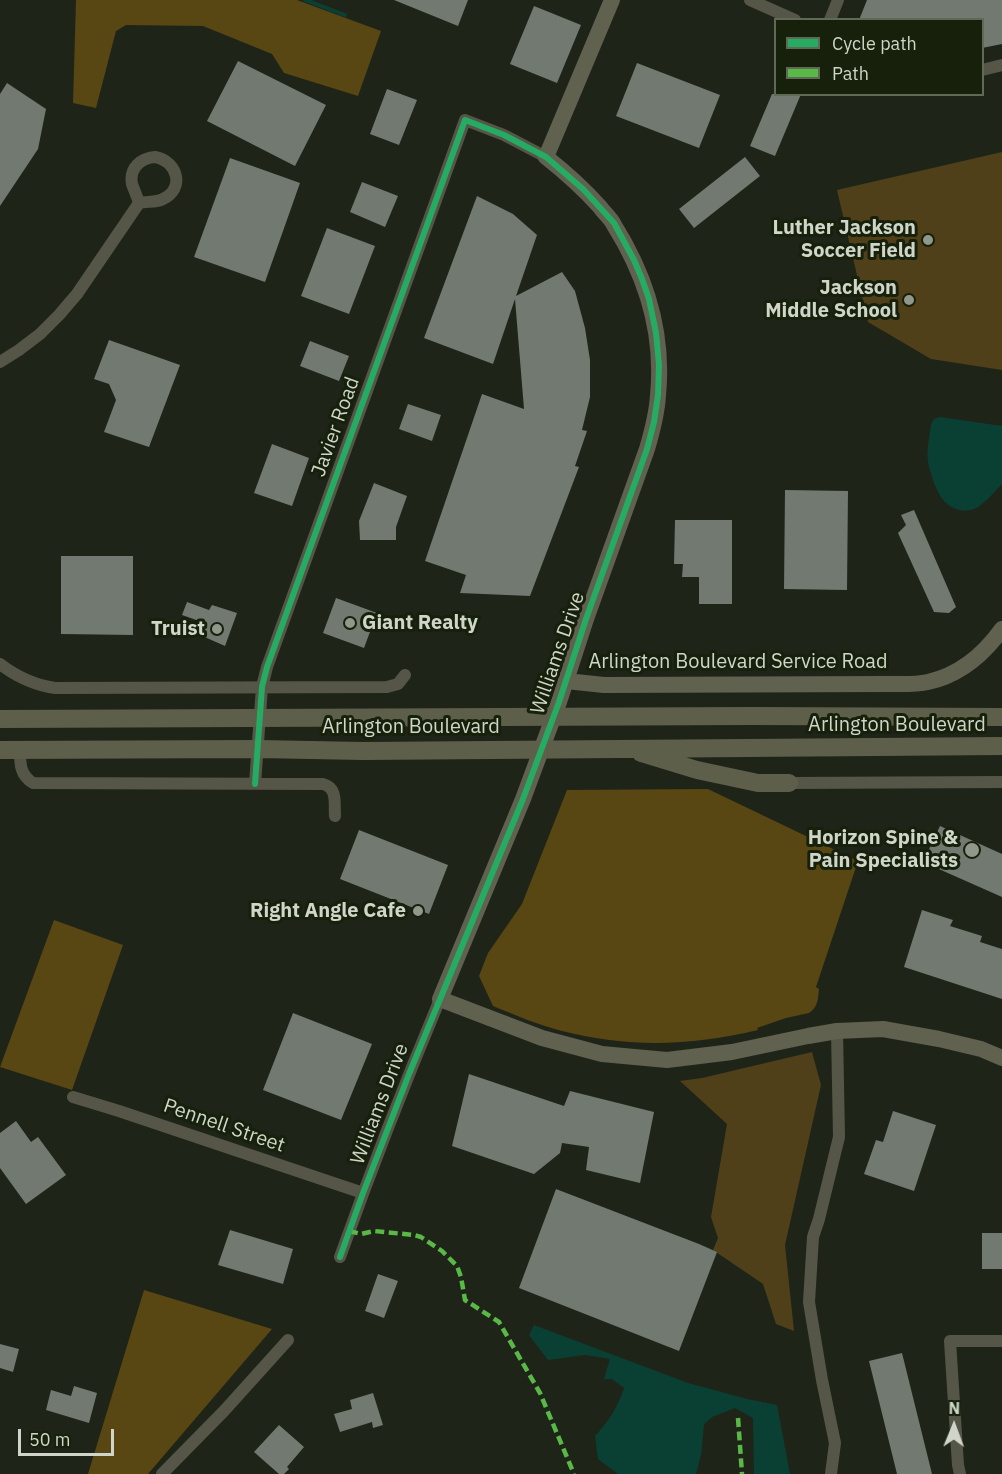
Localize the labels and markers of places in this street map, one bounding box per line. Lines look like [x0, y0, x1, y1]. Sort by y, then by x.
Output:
place label: Luther Jackson Soccer Field [772, 216, 916, 263]
marker: Luther Jackson Soccer Field [921, 233, 935, 247]
place label: Jackson Middle School [765, 276, 897, 323]
marker: Jackson Middle School [902, 293, 916, 307]
place label: Giant Realty [362, 611, 478, 635]
marker: Giant Realty [343, 616, 357, 630]
place label: Truist [151, 617, 205, 641]
marker: Truist [210, 622, 224, 636]
place label: Horizon Spine & Pain Specialists [808, 826, 958, 873]
marker: Horizon Spine & Pain Specialists [963, 841, 981, 859]
place label: Right Angle Cafe [250, 899, 406, 923]
marker: Right Angle Cafe [411, 904, 425, 918]

